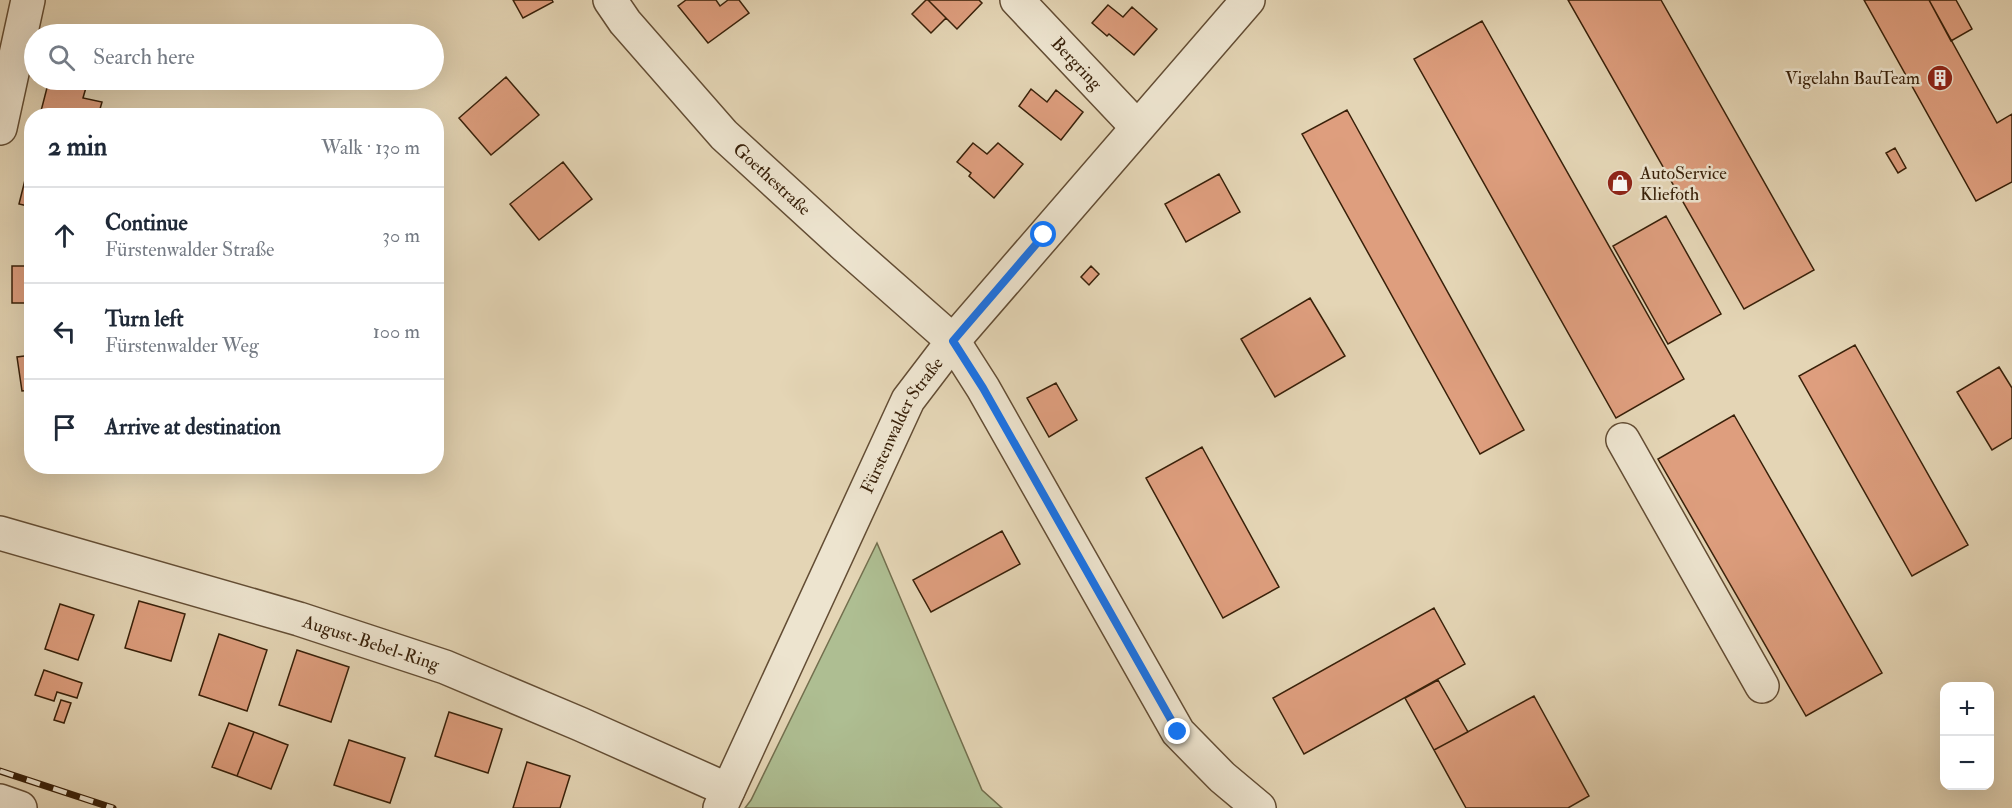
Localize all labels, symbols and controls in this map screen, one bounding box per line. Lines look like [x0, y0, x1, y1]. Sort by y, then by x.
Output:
search box [24, 24, 444, 90]
street label: Bergring [1046, 32, 1108, 96]
icon: search [45, 41, 78, 74]
text: Search here [93, 43, 195, 71]
building icon: Vigelahn BauTeam [1925, 63, 1955, 93]
place label: Vigelahn BauTeam [1785, 67, 1920, 90]
text: 2 min [48, 131, 107, 163]
text: Walk · 130 m [321, 135, 420, 160]
street label: Goethestraße [728, 138, 816, 221]
place label: AutoService Kliefoth [1639, 162, 1727, 206]
shop icon: AutoService Kliefoth [1605, 168, 1635, 198]
text: Continue [105, 209, 188, 237]
icon: ahead [48, 219, 81, 252]
route start [1030, 221, 1056, 247]
text: 30 m [382, 223, 420, 248]
text: Fürstenwalder Straße [105, 237, 274, 262]
text: Turn left [105, 305, 184, 333]
icon: left [48, 315, 81, 348]
text: 100 m [373, 319, 420, 344]
text: Fürstenwalder Weg [105, 333, 259, 358]
street label: Fürstenwalder Straße [856, 352, 949, 497]
icon: arrive [48, 411, 81, 444]
text: Arrive at destination [105, 413, 281, 441]
street label: August-Bebel-Ring [299, 610, 443, 677]
map controls [1940, 682, 1994, 790]
button: + [1940, 682, 1994, 736]
route end [1164, 718, 1190, 744]
button: − [1940, 736, 1994, 790]

